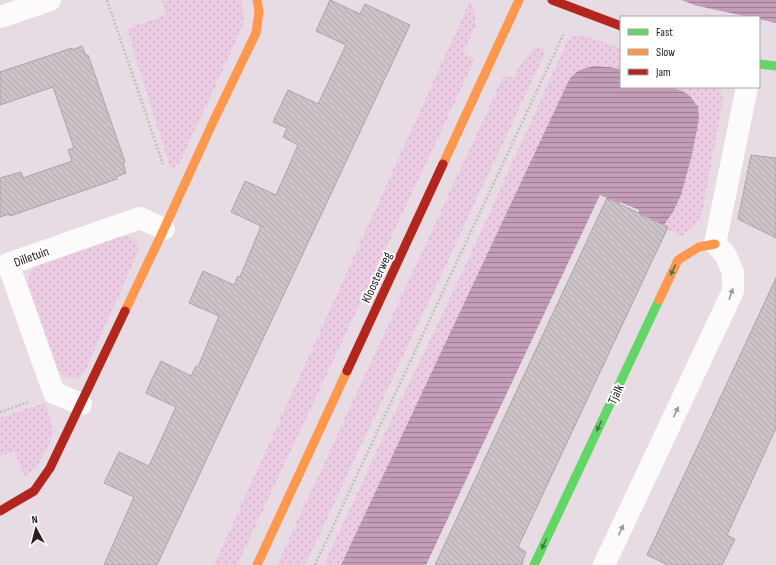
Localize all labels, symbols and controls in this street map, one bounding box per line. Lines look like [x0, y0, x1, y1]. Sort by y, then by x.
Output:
legend [620, 16, 760, 88]
text: Fast [656, 25, 673, 40]
text: Slow [656, 45, 675, 60]
text: Jam [655, 65, 671, 80]
street label: Dilletuin [12, 243, 51, 271]
street label: Kloosterweg [358, 249, 396, 305]
one-way arrow [670, 265, 676, 276]
one-way arrow [728, 288, 734, 300]
street label: Tjalk [604, 382, 627, 407]
one-way arrow [673, 406, 679, 418]
one-way arrow [596, 420, 603, 432]
north arrow [16, 509, 56, 549]
text: N [31, 513, 39, 526]
one-way arrow [618, 524, 624, 535]
one-way arrow [541, 538, 547, 549]

